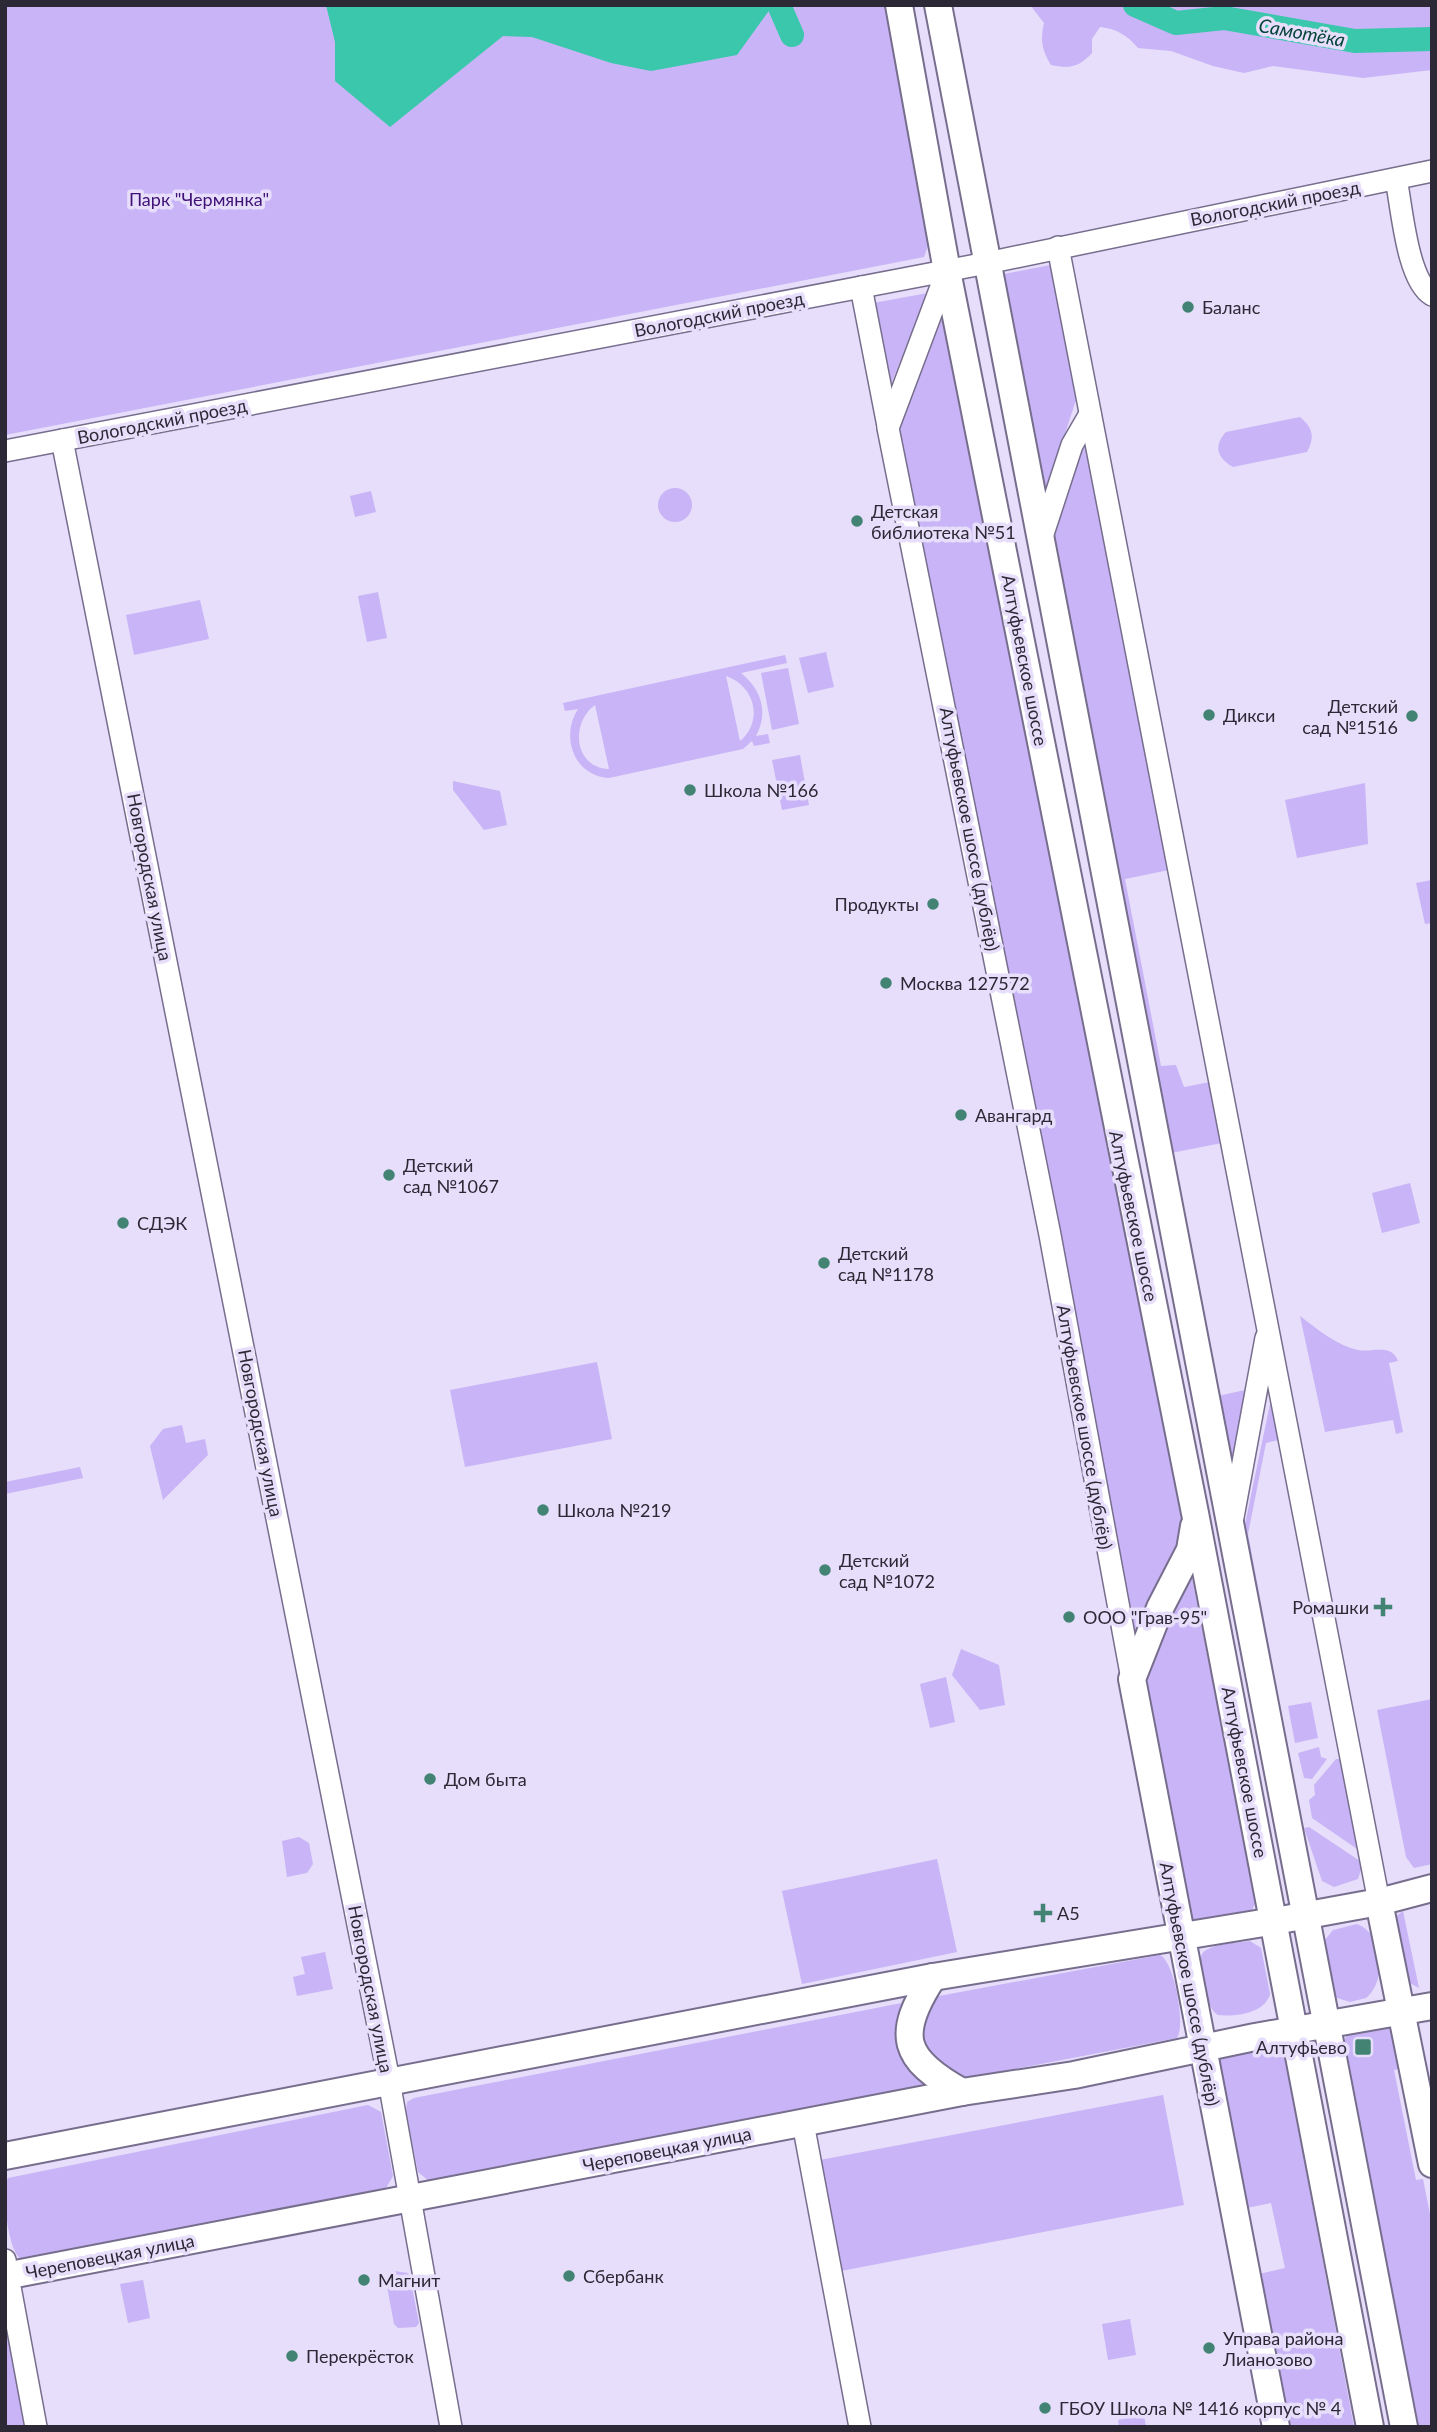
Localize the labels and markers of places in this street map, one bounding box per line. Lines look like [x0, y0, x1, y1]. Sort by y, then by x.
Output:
place label: Баланс [1202, 296, 1261, 318]
marker: Баланс [1180, 299, 1196, 315]
place label: Детская библиотека №51 [871, 500, 1016, 543]
marker: Детская библиотека №51 [849, 513, 865, 529]
place label: Детский сад №1516 [1302, 695, 1398, 738]
place label: Дикси [1223, 704, 1275, 726]
marker: Дикси [1201, 707, 1217, 723]
marker: Детский сад №1516 [1404, 708, 1420, 724]
place label: Школа №166 [704, 779, 818, 801]
marker: Школа №166 [682, 782, 698, 798]
place label: Продукты [835, 893, 919, 915]
marker: Продукты [925, 896, 941, 912]
place label: Москва 127572 [900, 972, 1030, 994]
marker: Москва 127572 [878, 975, 894, 991]
place label: Авангард [975, 1104, 1052, 1126]
marker: Авангард [953, 1107, 969, 1123]
place label: Детский сад №1067 [403, 1154, 499, 1197]
marker: Детский сад №1067 [381, 1167, 397, 1183]
place label: СДЭК [137, 1212, 187, 1234]
marker: СДЭК [115, 1215, 131, 1231]
place label: Детский сад №1178 [838, 1242, 934, 1285]
marker: Детский сад №1178 [816, 1255, 832, 1271]
place label: Школа №219 [557, 1499, 671, 1521]
marker: Школа №219 [535, 1502, 551, 1518]
place label: Детский сад №1072 [839, 1549, 935, 1592]
marker: Детский сад №1072 [817, 1562, 833, 1578]
place label: Ромашки [1292, 1596, 1369, 1618]
marker: Ромашки [1375, 1599, 1391, 1615]
place label: ООО "Грав-95" [1083, 1606, 1207, 1628]
marker: ООО "Грав-95" [1061, 1609, 1077, 1625]
place label: Дом быта [444, 1768, 527, 1790]
marker: Дом быта [422, 1771, 438, 1787]
place label: А5 [1057, 1902, 1080, 1924]
marker: А5 [1035, 1905, 1051, 1921]
place label: Алтуфьево [1256, 2036, 1347, 2058]
marker: Алтуфьево [1353, 2037, 1373, 2057]
place label: Сбербанк [583, 2265, 664, 2287]
marker: Сбербанк [561, 2268, 577, 2284]
place label: Магнит [378, 2269, 440, 2291]
marker: Магнит [356, 2272, 372, 2288]
place label: Управа района Лианозово [1222, 2327, 1343, 2370]
marker: Управа района Лианозово [1201, 2340, 1217, 2356]
place label: Перекрёсток [306, 2345, 414, 2367]
marker: Перекрёсток [284, 2348, 300, 2364]
place label: ГБОУ Школа № 1416 корпус № 4 [1059, 2397, 1341, 2419]
marker: ГБОУ Школа № 1416 корпус № 4 [1037, 2400, 1053, 2416]

